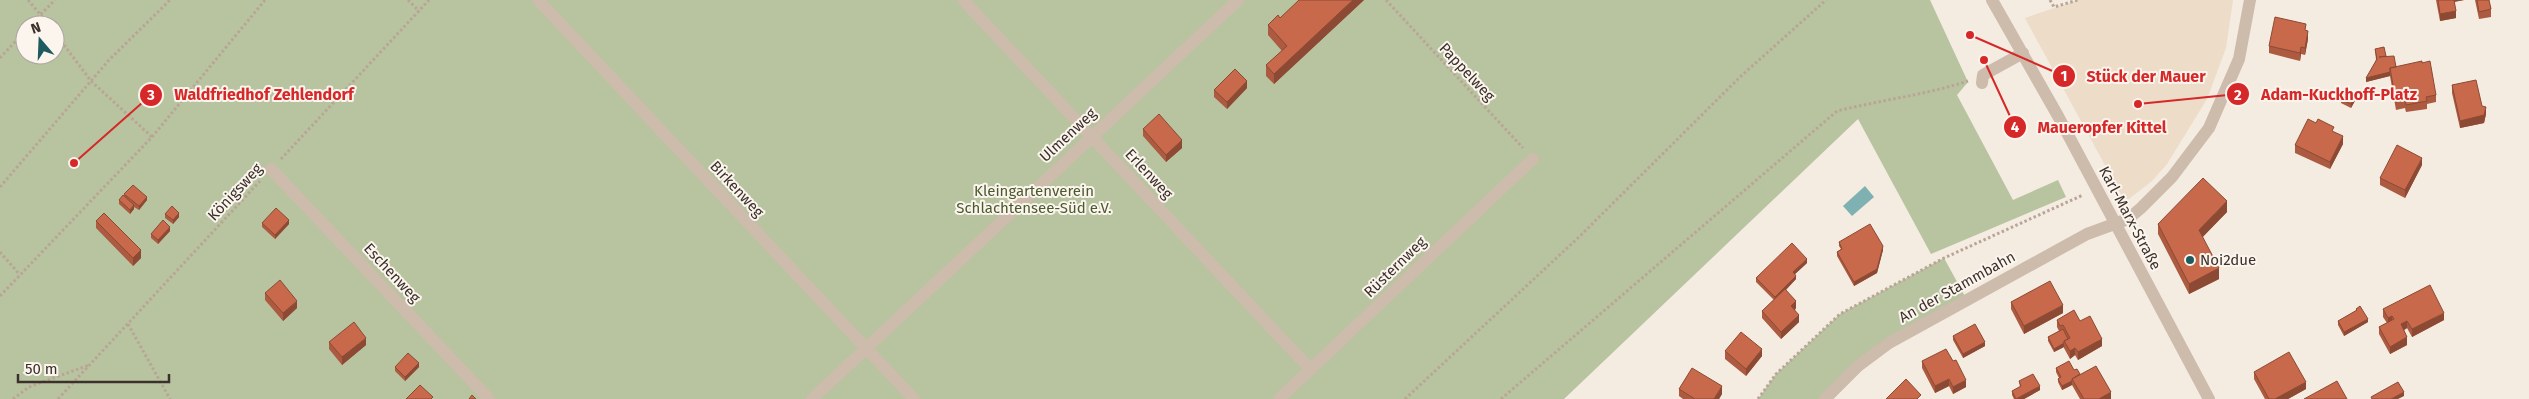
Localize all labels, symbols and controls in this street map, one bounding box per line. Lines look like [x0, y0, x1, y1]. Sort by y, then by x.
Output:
north arrow [15, 15, 65, 65]
text: N [29, 19, 43, 38]
street label: Pappelweg [1435, 39, 1499, 105]
callout: Stück der Mauer [2051, 61, 2215, 92]
text: 1 [2061, 67, 2067, 85]
text: Stück der Mauer [2086, 67, 2206, 86]
callout: Waldfriedhof Zehlendorf [139, 79, 363, 110]
callout: Adam-Kuckhoff-Platz [2226, 79, 2427, 110]
text: Waldfriedhof Zehlendorf [174, 85, 355, 104]
text: Adam-Kuckhoff-Platz [2260, 85, 2418, 104]
text: 3 [146, 86, 155, 104]
text: 2 [2234, 86, 2242, 104]
street label: Ulmenweg [1036, 104, 1100, 166]
callout: Maueropfer Kittel [2002, 112, 2176, 143]
text: 4 [2011, 118, 2020, 136]
text: Maueropfer Kittel [2037, 118, 2167, 137]
street label: Erlenweg [1121, 145, 1177, 203]
street label: Birkenweg [706, 157, 768, 221]
street label: Königsweg [204, 159, 266, 224]
street label: Karl-Marx-Straße [2095, 163, 2165, 273]
park label: Kleingartenverein Schlachtensee-Süd e.V. [956, 182, 1112, 217]
street label: Rüsternweg [1360, 233, 1430, 301]
street label: Eschenweg [360, 240, 424, 307]
street label: An der Stammbahn [1896, 248, 2018, 326]
place label: Noi2due [2200, 251, 2256, 269]
marker: Noi2due [2184, 254, 2196, 266]
scale bar [18, 352, 169, 384]
text: 50 m [25, 360, 58, 378]

